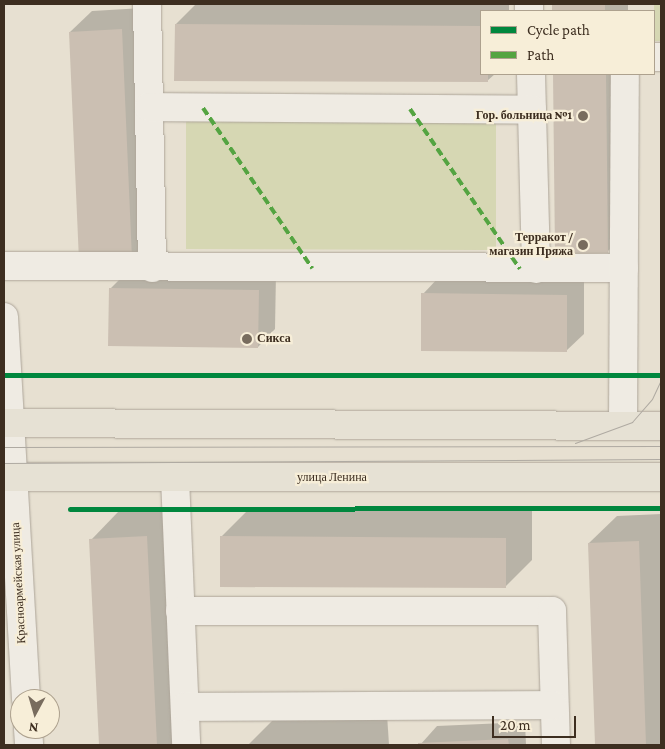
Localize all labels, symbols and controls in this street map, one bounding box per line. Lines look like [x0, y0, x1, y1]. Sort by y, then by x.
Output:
legend [480, 10, 655, 75]
text: Cycle path [527, 22, 590, 38]
text: Path [527, 47, 554, 63]
place label: Гор. больница №1 [476, 109, 572, 123]
marker: Гор. больница №1 [576, 109, 590, 123]
place label: Терракот / магазин Пряжа [489, 231, 573, 259]
marker: Терракот / магазин Пряжа [577, 239, 589, 251]
place label: Сикса [257, 332, 291, 346]
marker: Сикса [241, 333, 253, 345]
street label: улица Ленина [297, 471, 367, 485]
street label: Красноармейская улица [9, 522, 29, 644]
north arrow [10, 689, 60, 739]
scale bar [495, 706, 579, 738]
text: 20 m [500, 717, 531, 733]
text: N [28, 719, 39, 736]

